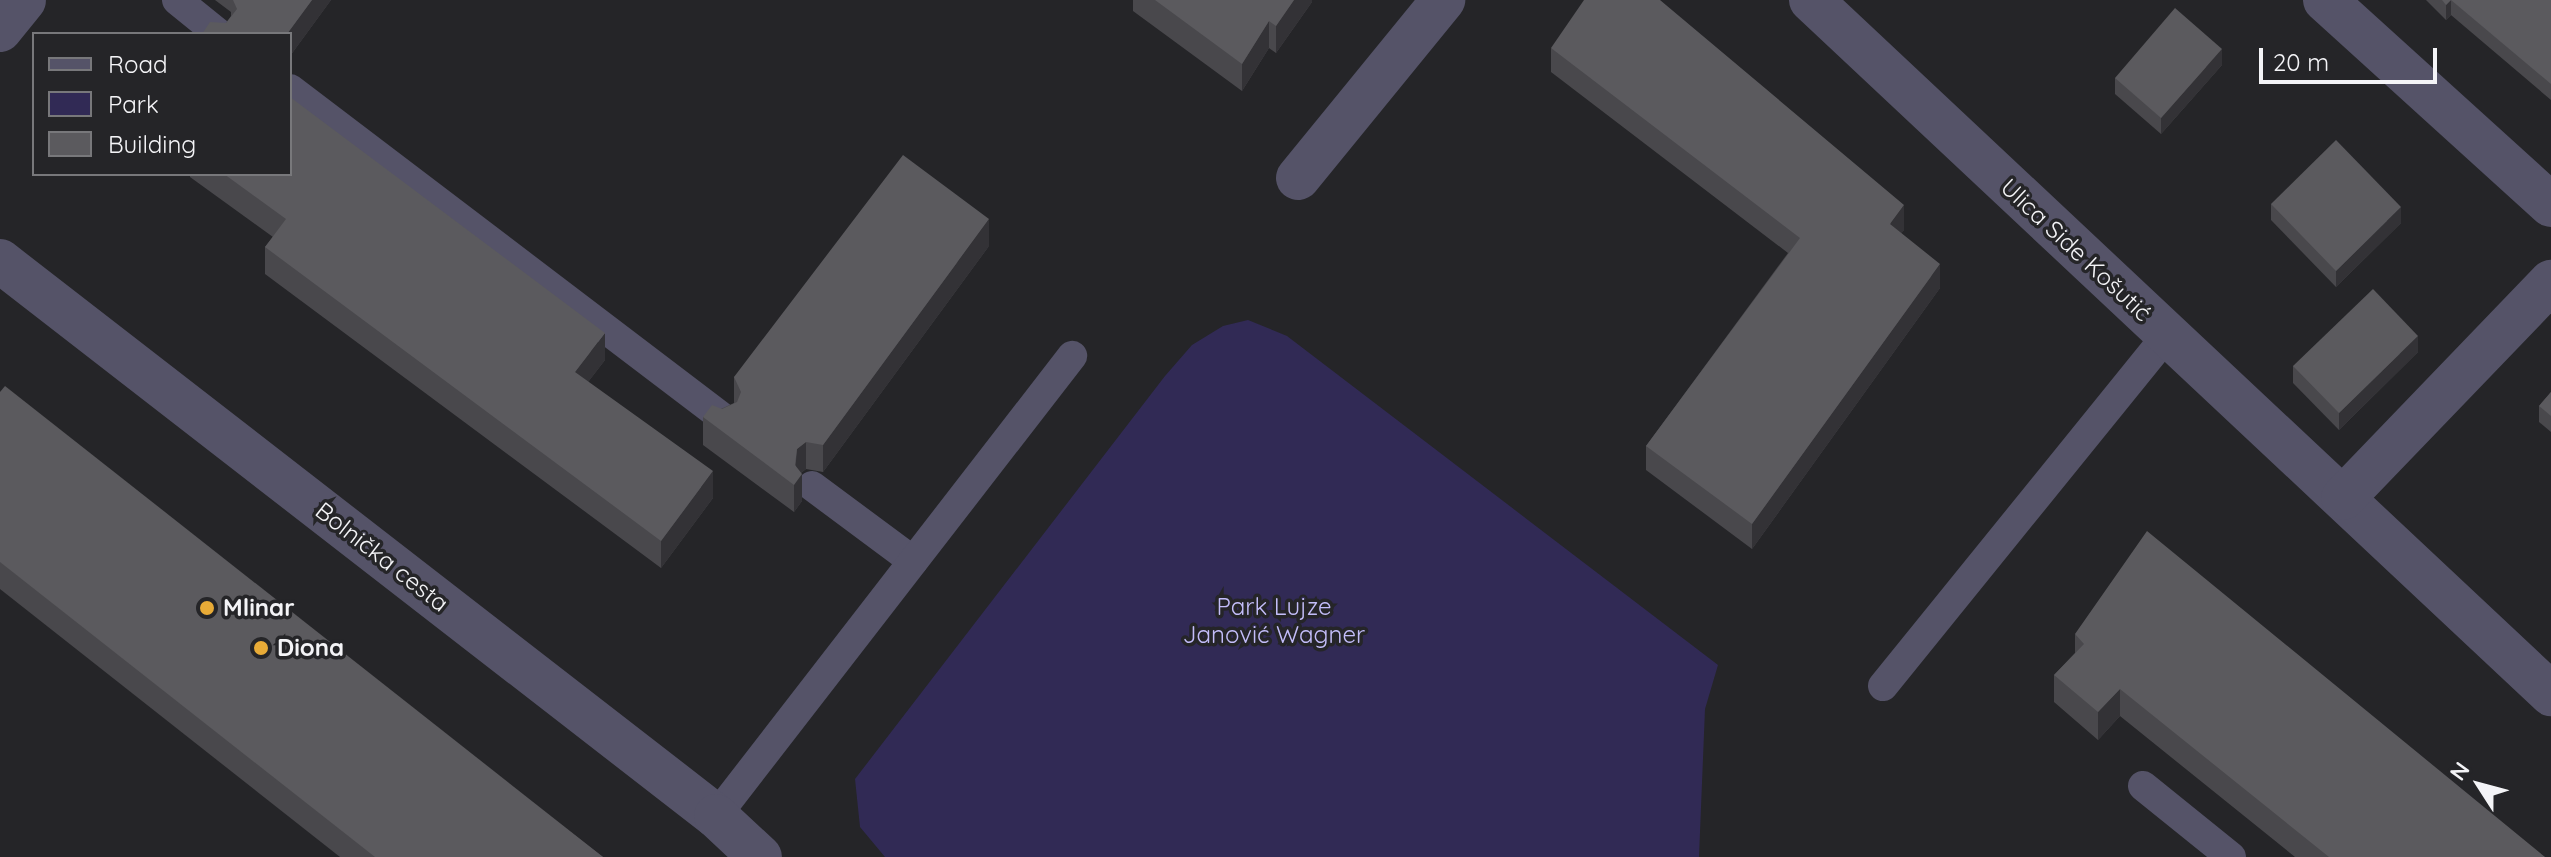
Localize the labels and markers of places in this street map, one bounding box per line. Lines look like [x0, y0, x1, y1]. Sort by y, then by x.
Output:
place label: Mlinar [223, 594, 295, 622]
marker: Mlinar [198, 599, 216, 617]
place label: Diona [277, 634, 344, 662]
marker: Diona [252, 639, 270, 657]

